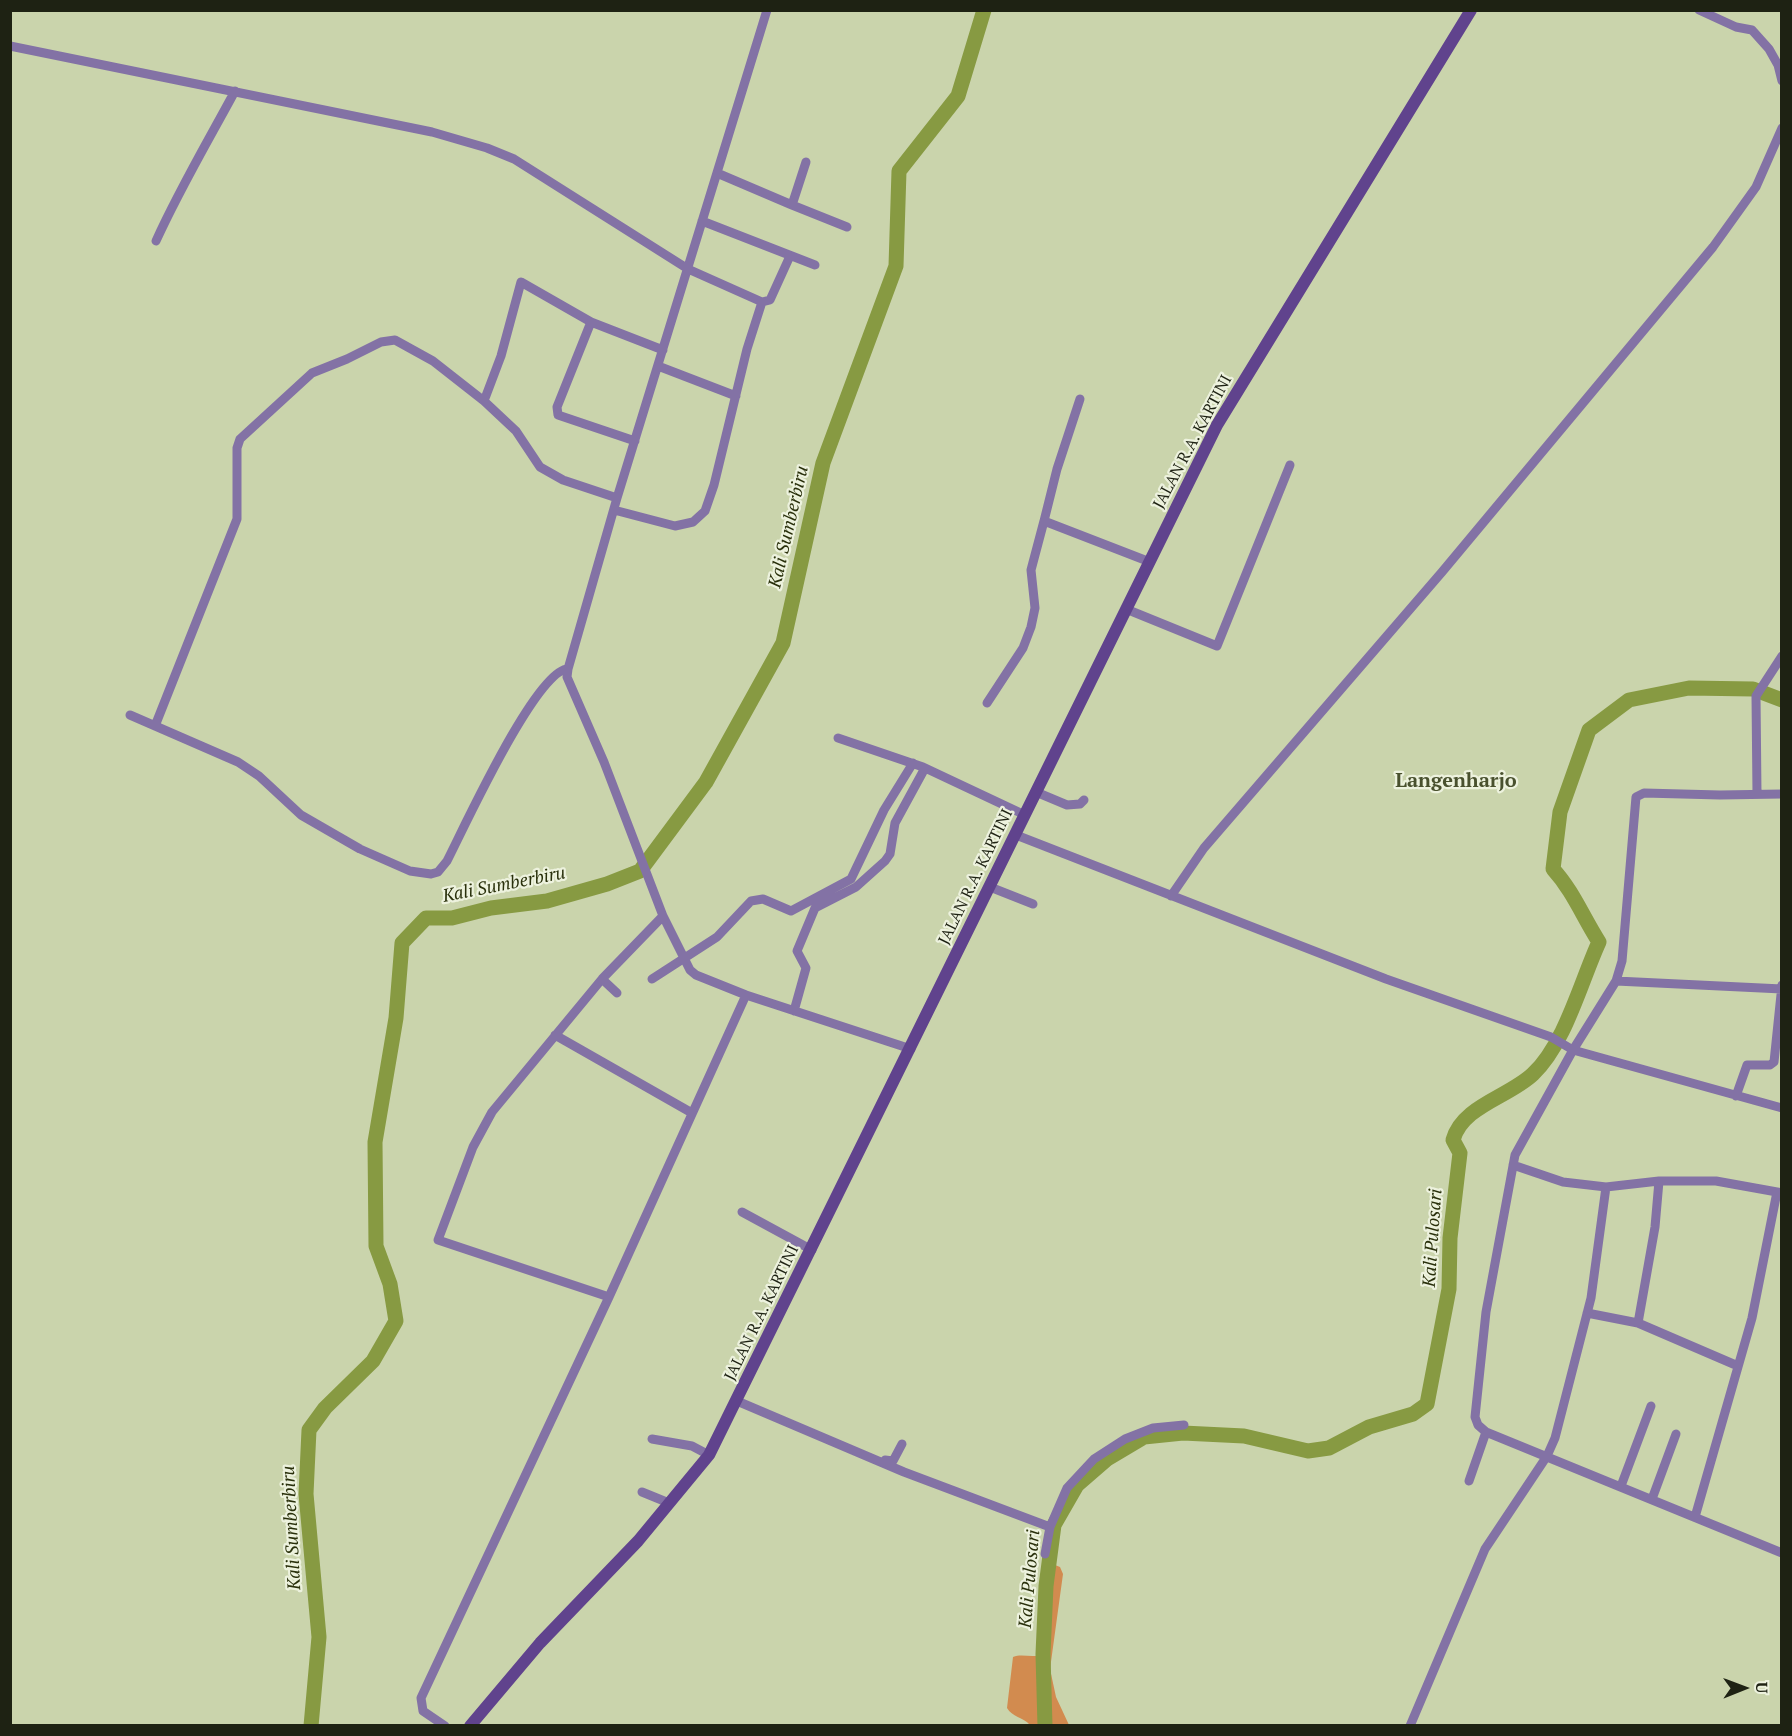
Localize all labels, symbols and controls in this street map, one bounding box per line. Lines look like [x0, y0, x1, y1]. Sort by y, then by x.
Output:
street label: JALAN R.A. KARTINI [1150, 372, 1236, 512]
water label: Kali Sumberbiru [764, 464, 814, 590]
district label: Langenharjo [1395, 769, 1517, 793]
street label: JALAN R.A. KARTINI [935, 806, 1017, 948]
water label: Kali Sumberbiru [441, 863, 567, 907]
water label: Kali Pulosari [1419, 1188, 1447, 1288]
street label: JALAN R.A. KARTINI [721, 1242, 803, 1384]
water label: Kali Sumberbiru [278, 1465, 306, 1591]
water label: Kali Pulosari [1015, 1529, 1045, 1629]
north arrow [1714, 1658, 1774, 1718]
text: U [1751, 1682, 1773, 1694]

